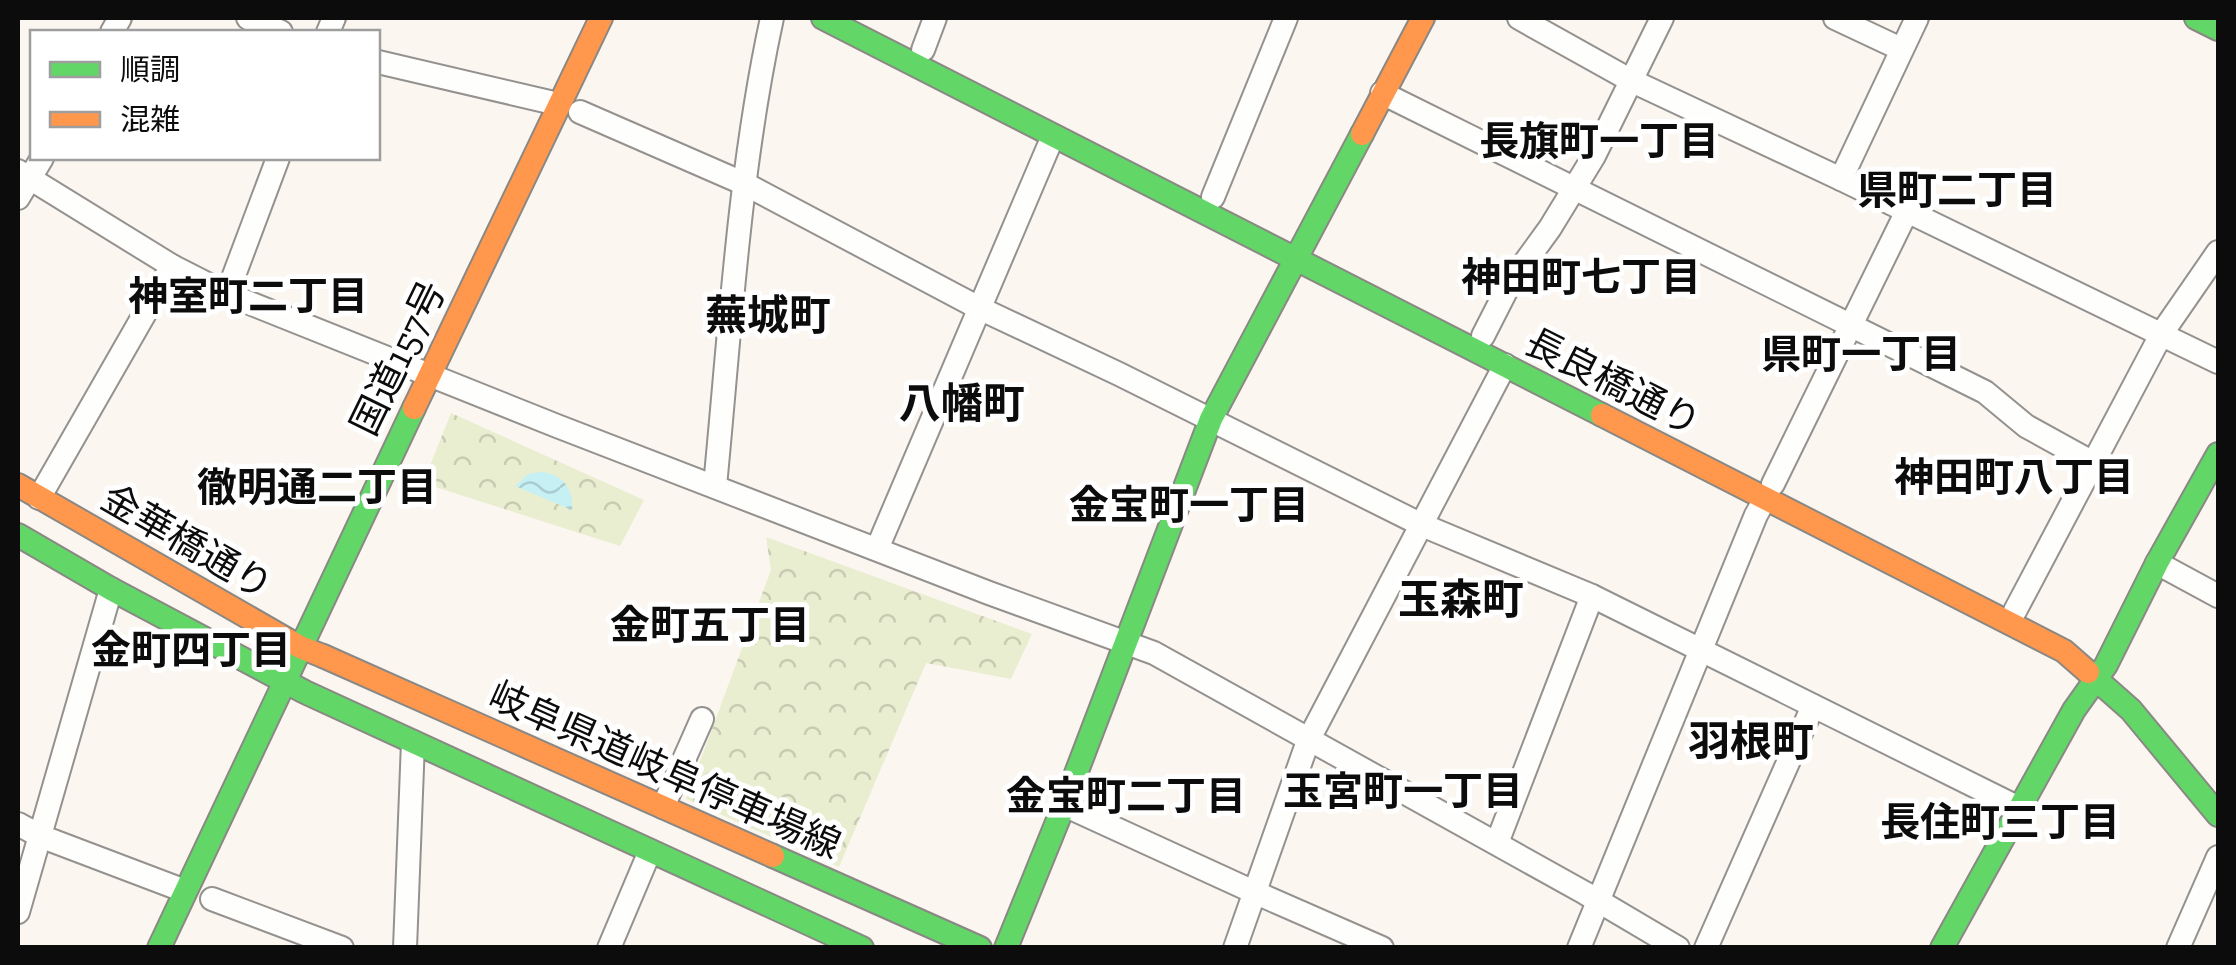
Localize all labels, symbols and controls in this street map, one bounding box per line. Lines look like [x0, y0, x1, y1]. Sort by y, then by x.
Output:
legend [30, 30, 380, 160]
text: 順調 [120, 52, 180, 88]
text: 混雑 [120, 102, 180, 138]
district label: 長旗町一丁目 [1479, 117, 1719, 165]
district label: 県町二丁目 [1857, 166, 2057, 214]
district label: 神田町七丁目 [1461, 253, 1701, 301]
district label: 神室町二丁目 [128, 272, 368, 320]
street label: 国道157号 [341, 273, 455, 443]
district label: 蕪城町 [705, 290, 831, 341]
street label: 長良橋通り [1518, 318, 1708, 446]
district label: 県町一丁目 [1761, 330, 1961, 378]
district label: 八幡町 [899, 378, 1025, 429]
district label: 神田町八丁目 [1894, 453, 2134, 501]
district label: 徹明通二丁目 [197, 463, 437, 511]
street label: 金華橋通り [93, 475, 281, 609]
district label: 金宝町一丁目 [1069, 481, 1309, 529]
district label: 玉森町 [1398, 574, 1524, 625]
district label: 金町五丁目 [610, 601, 810, 649]
district label: 金町四丁目 [91, 626, 291, 674]
street label: 岐阜県道岐阜停車場線 [482, 672, 848, 868]
district label: 羽根町 [1688, 716, 1814, 767]
district label: 玉宮町一丁目 [1283, 767, 1523, 815]
district label: 金宝町二丁目 [1006, 772, 1246, 820]
district label: 長住町三丁目 [1880, 798, 2120, 846]

